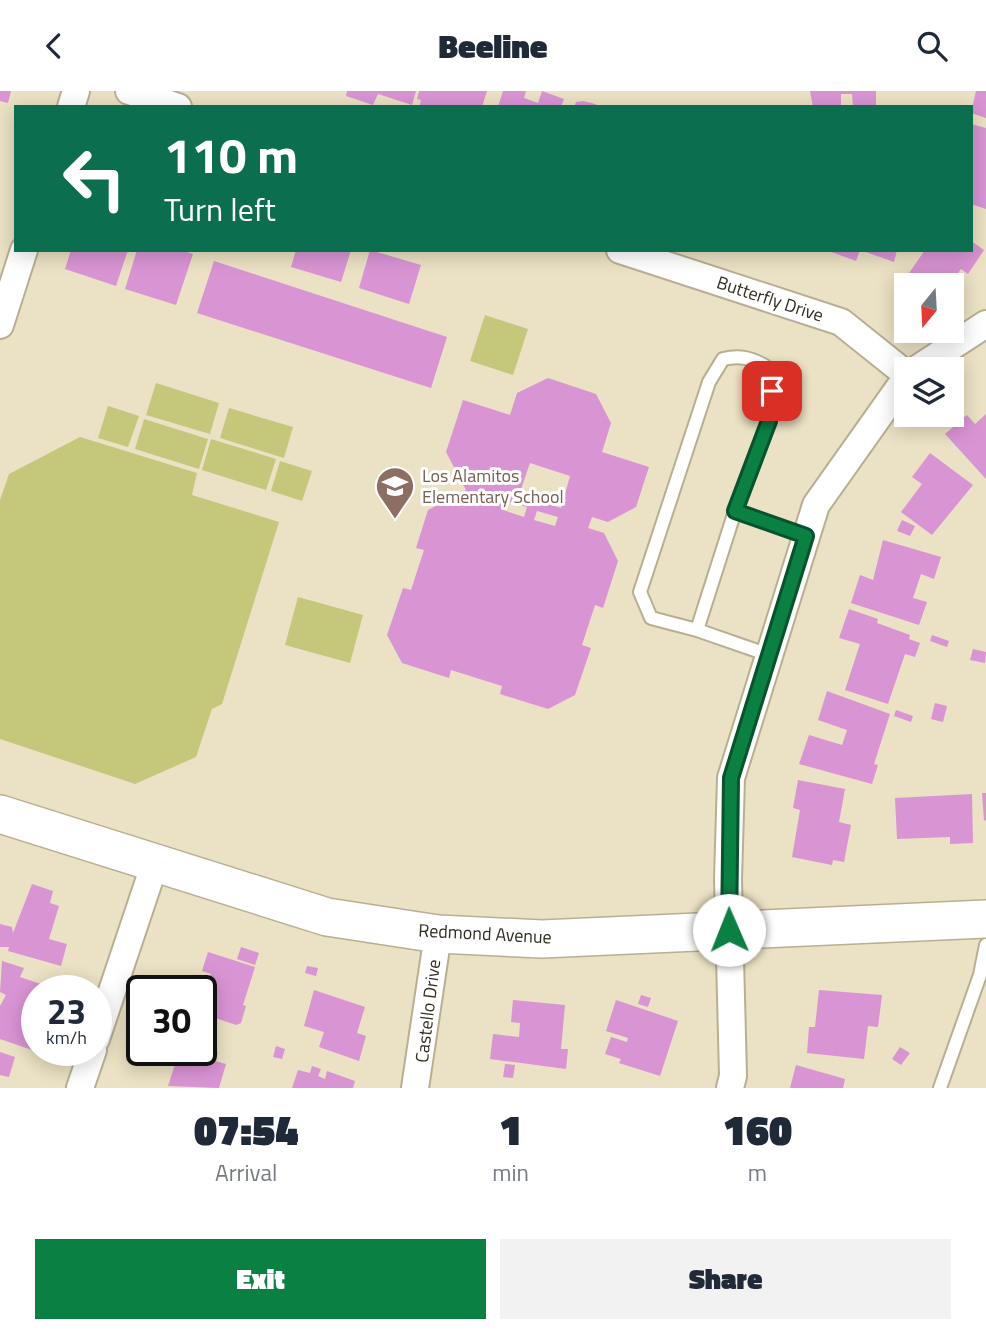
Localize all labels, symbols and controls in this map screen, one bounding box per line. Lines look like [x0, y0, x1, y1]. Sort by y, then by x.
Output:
text: Beeline [439, 22, 547, 70]
icon: back [35, 27, 73, 65]
icon: search [913, 27, 951, 65]
text: 110 m [164, 117, 298, 192]
icon: left [49, 133, 140, 224]
text: Turn left [164, 185, 276, 233]
street label: Butterfly Drive [713, 269, 827, 328]
north arrow [894, 273, 964, 343]
map controls [894, 273, 964, 427]
button: layers [894, 357, 964, 427]
pin [742, 361, 802, 421]
icon: arrive [753, 372, 791, 410]
place label: Los Alamitos Elementary School [422, 462, 564, 510]
school or university icon: Los Alamitos Elementary School [374, 465, 416, 520]
position arrow [692, 893, 766, 967]
street label: Redmond Avenue [418, 917, 552, 950]
street label: Castello Drive [408, 958, 447, 1064]
speed limit sign: 30 [126, 975, 217, 1066]
text: 23 [47, 984, 86, 1038]
text: km/h [46, 1024, 87, 1051]
text: 07:54 [194, 1097, 298, 1161]
text: 1 [499, 1097, 522, 1161]
text: 160 [723, 1097, 792, 1161]
text: Arrival [215, 1155, 277, 1190]
text: min [492, 1155, 529, 1190]
text: m [748, 1155, 767, 1190]
button: Exit [35, 1239, 486, 1319]
button: Share [500, 1239, 951, 1319]

